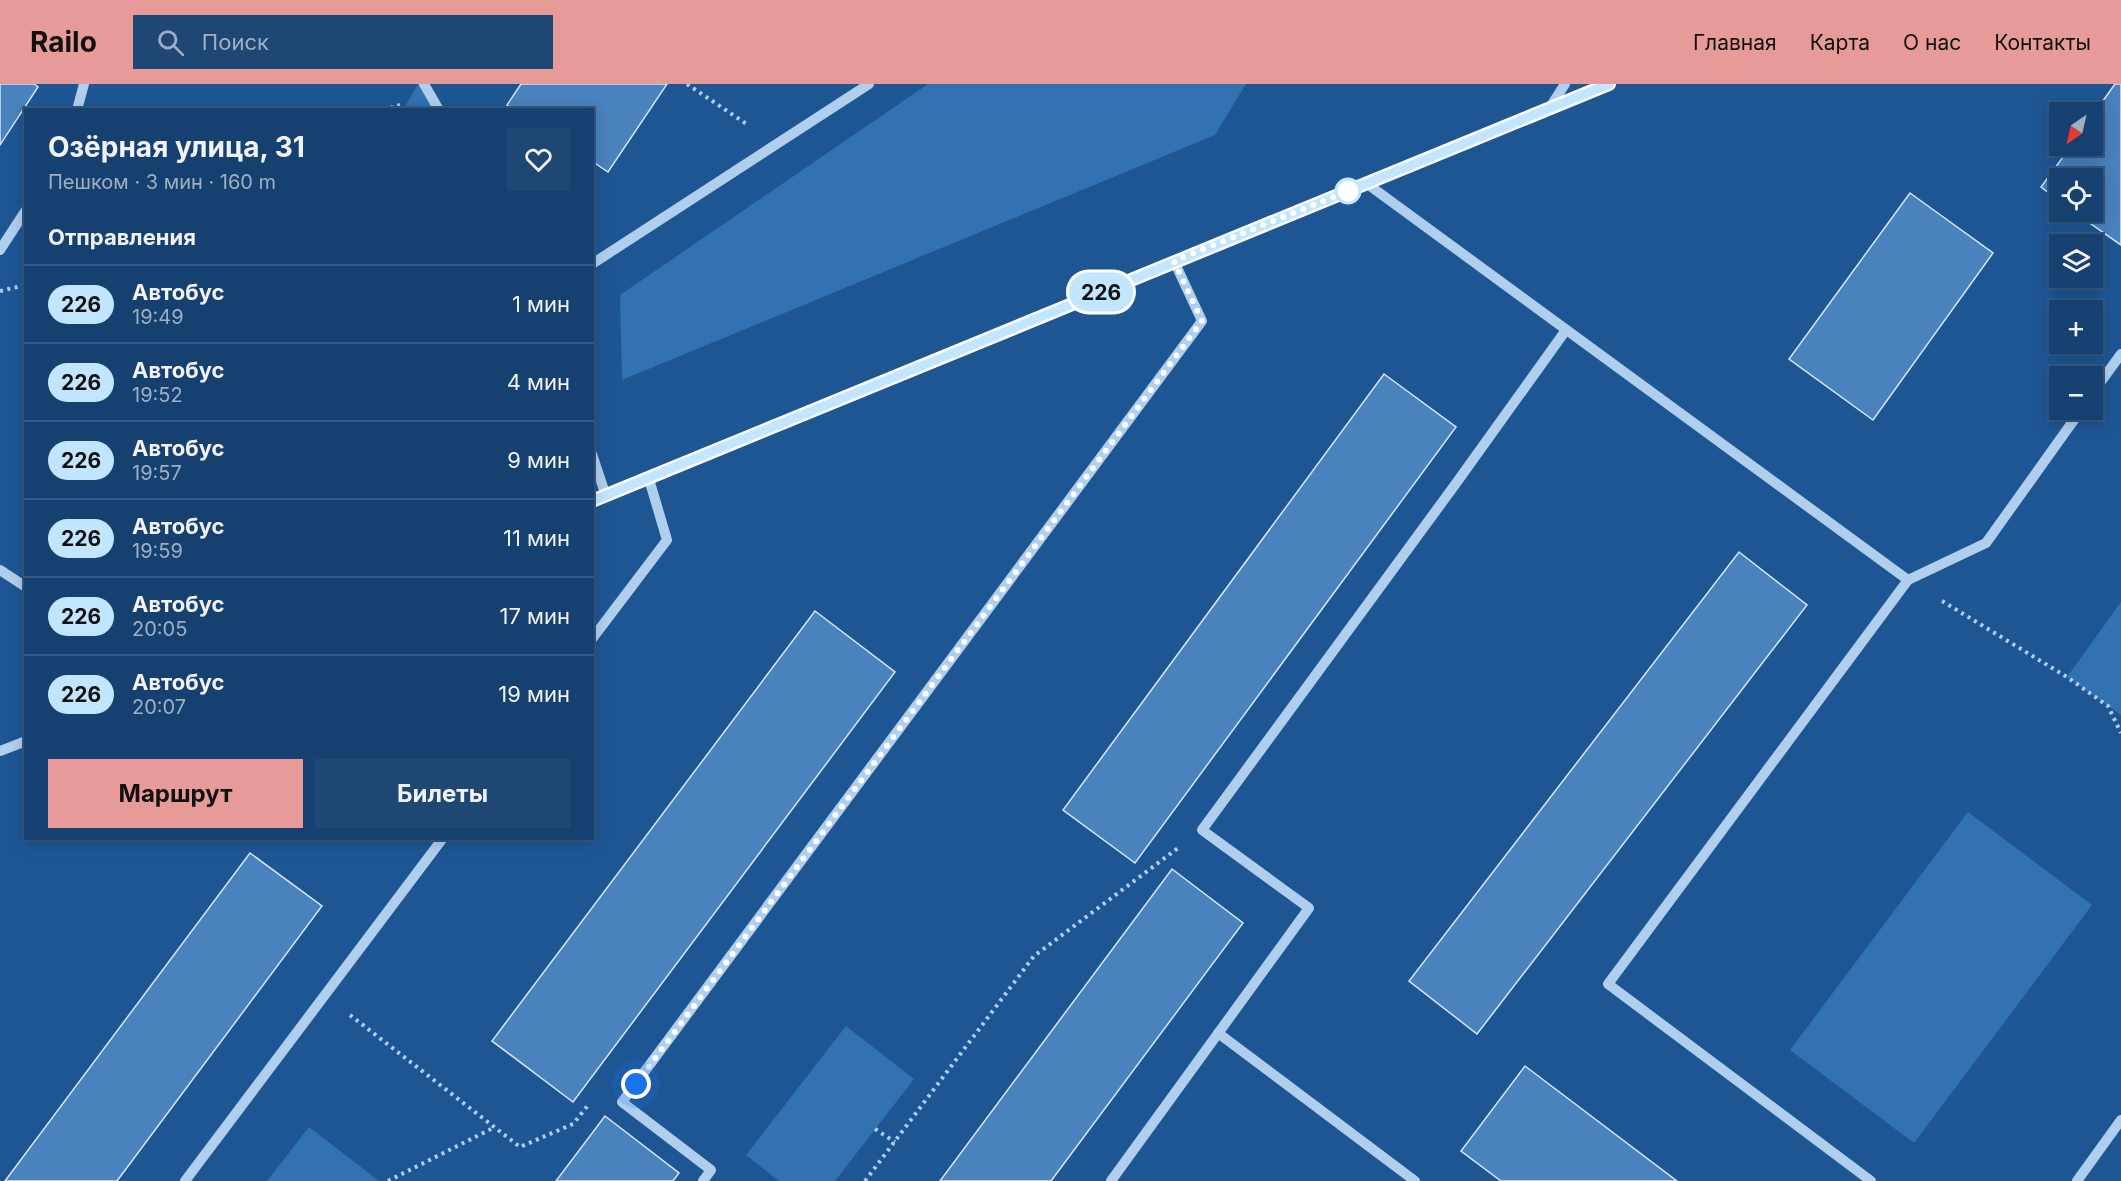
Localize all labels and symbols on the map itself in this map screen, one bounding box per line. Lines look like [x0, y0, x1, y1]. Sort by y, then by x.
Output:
north arrow [2049, 102, 2103, 156]
unlabelled marker [1335, 178, 1361, 204]
line badge: 226 [1066, 272, 1136, 312]
your location [621, 1069, 651, 1099]

